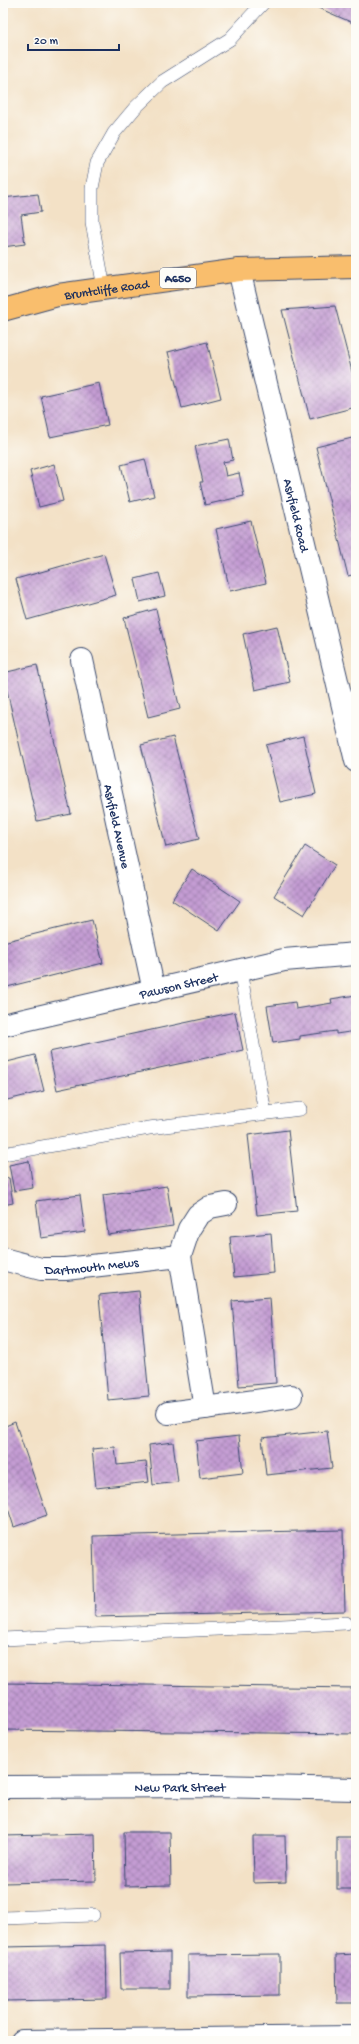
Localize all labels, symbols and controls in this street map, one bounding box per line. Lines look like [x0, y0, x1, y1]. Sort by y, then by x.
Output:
scale bar [28, 26, 119, 52]
text: 20 m [34, 35, 59, 49]
road number: A650 [160, 268, 196, 288]
street label: Bruntcliffe Road [63, 277, 151, 304]
street label: Ashfield Road [279, 478, 311, 555]
street label: Ashfield Avenue [99, 783, 132, 870]
street label: Pawson Street [137, 970, 221, 1003]
street label: Dartmouth Mews [44, 1256, 140, 1279]
street label: New Park Street [134, 1781, 227, 1796]

